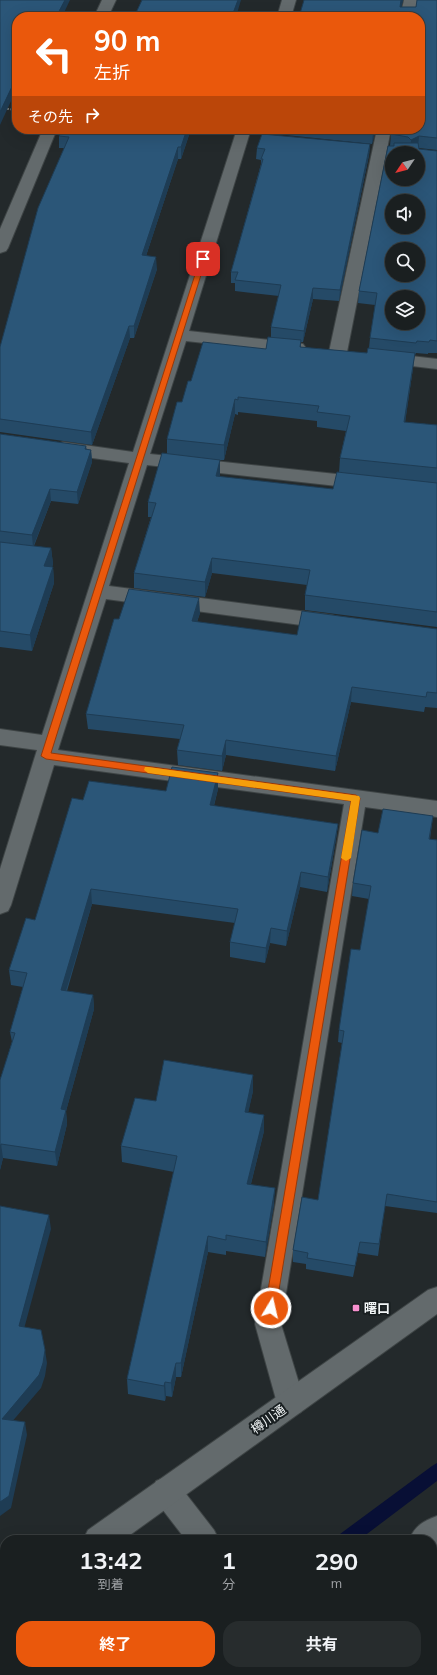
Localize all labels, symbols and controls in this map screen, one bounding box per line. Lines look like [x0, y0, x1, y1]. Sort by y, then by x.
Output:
text: 90 m [94, 23, 160, 58]
icon: left [28, 28, 80, 80]
text: 左折 [94, 61, 130, 84]
icon: right [81, 104, 103, 126]
text: その先 [28, 107, 73, 126]
north arrow [385, 146, 425, 186]
map controls [385, 146, 425, 330]
button: sound [385, 194, 425, 234]
pin [186, 242, 220, 276]
button: search [385, 242, 425, 282]
icon: arrive [192, 248, 214, 270]
button: layers [385, 290, 425, 330]
position arrow [250, 1287, 292, 1329]
place label: 曙口 [364, 1300, 390, 1316]
marker: 曙口 [351, 1303, 361, 1313]
street label: 樽川通 [247, 1401, 289, 1437]
text: 13:42 [79, 1545, 143, 1575]
text: 1 [221, 1545, 236, 1575]
text: 290 [315, 1546, 358, 1576]
text: m [331, 1575, 342, 1591]
text: 到着 [98, 1576, 124, 1592]
text: 分 [222, 1576, 235, 1592]
button: 終了 [16, 1621, 215, 1667]
button: 共有 [223, 1621, 421, 1667]

